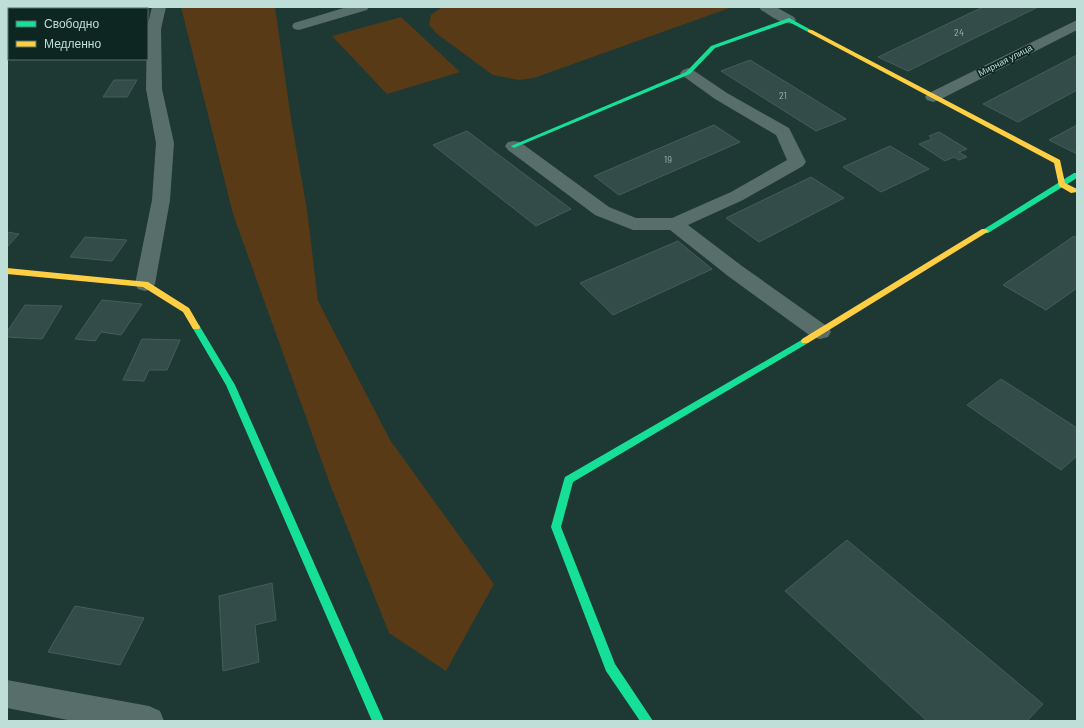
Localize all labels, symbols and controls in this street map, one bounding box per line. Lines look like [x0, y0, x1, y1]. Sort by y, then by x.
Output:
legend [8, 8, 148, 60]
text: Свободно [44, 16, 99, 31]
house number: 24 [954, 27, 964, 38]
text: Медленно [44, 36, 101, 51]
street label: Мирная улица [976, 42, 1034, 78]
house number: 21 [779, 90, 787, 101]
house number: 19 [664, 154, 672, 165]

